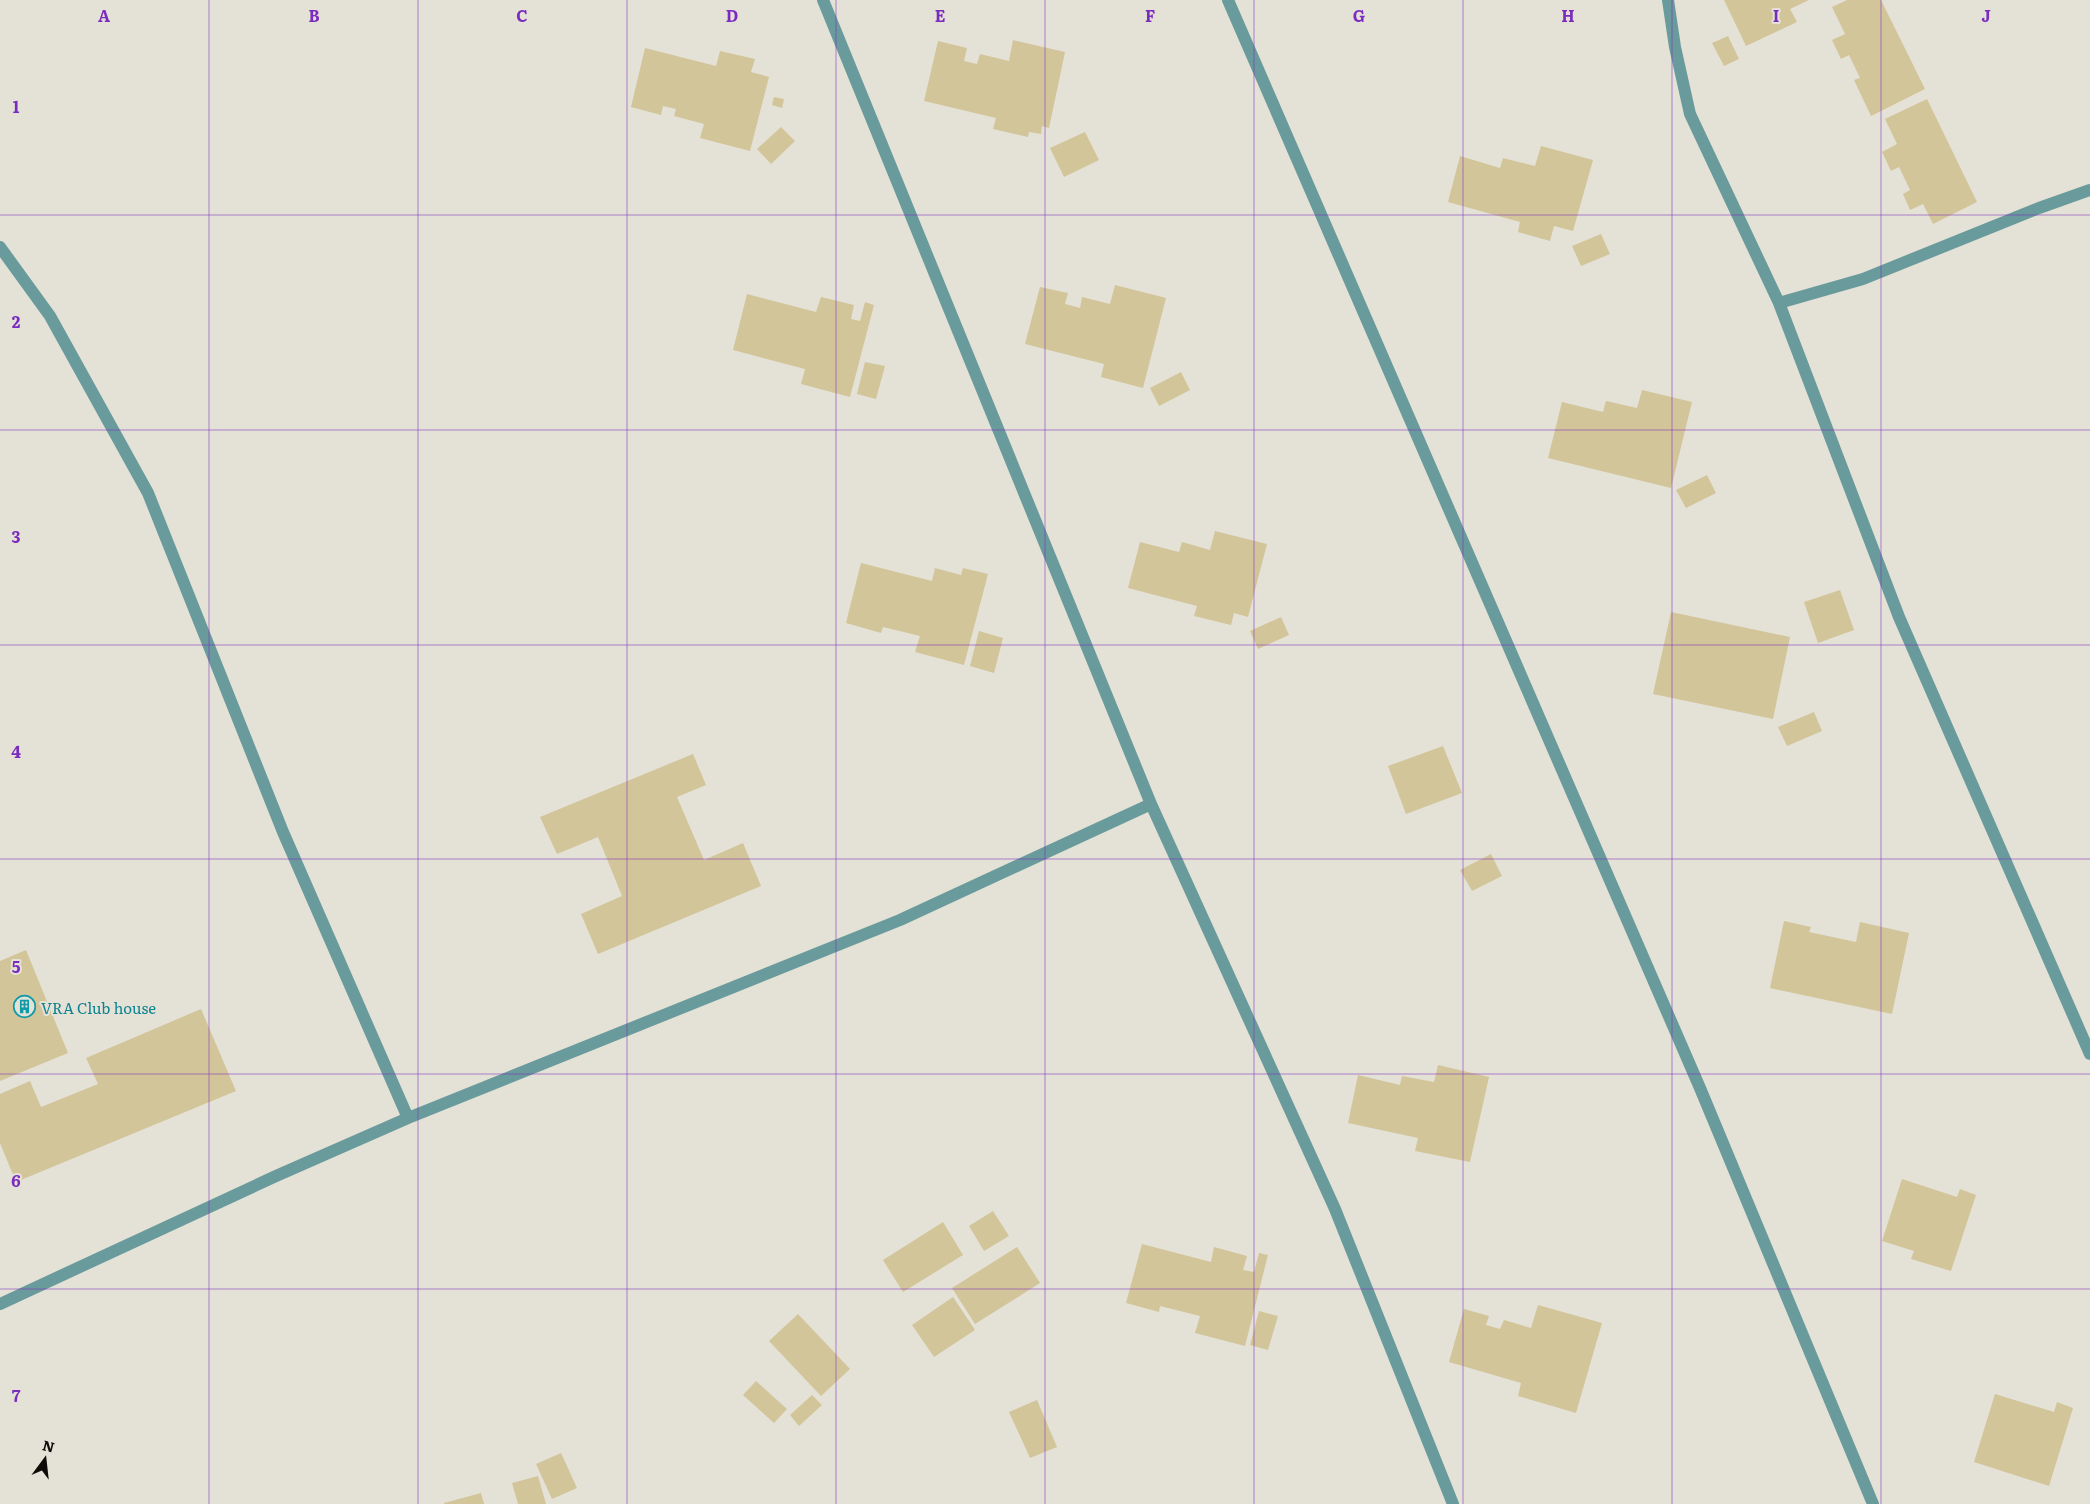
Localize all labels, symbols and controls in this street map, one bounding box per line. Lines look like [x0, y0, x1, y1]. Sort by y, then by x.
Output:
text: A [98, 3, 110, 27]
text: B [308, 3, 320, 27]
text: C [516, 3, 528, 27]
text: D [726, 3, 738, 27]
text: E [935, 3, 946, 27]
text: F [1145, 3, 1155, 27]
text: G [1353, 3, 1365, 27]
text: H [1561, 3, 1575, 27]
text: I [1773, 3, 1779, 27]
text: J [1981, 3, 1991, 27]
text: 1 [13, 94, 20, 118]
text: 2 [12, 309, 21, 333]
text: 3 [12, 524, 21, 548]
text: 4 [11, 739, 21, 763]
text: 5 [12, 954, 21, 978]
building icon: VRA Club house [13, 995, 37, 1019]
place label: VRA Club house [41, 996, 156, 1019]
text: 6 [11, 1168, 21, 1192]
text: 7 [12, 1383, 21, 1407]
north arrow [20, 1434, 70, 1484]
text: N [40, 1434, 57, 1457]

